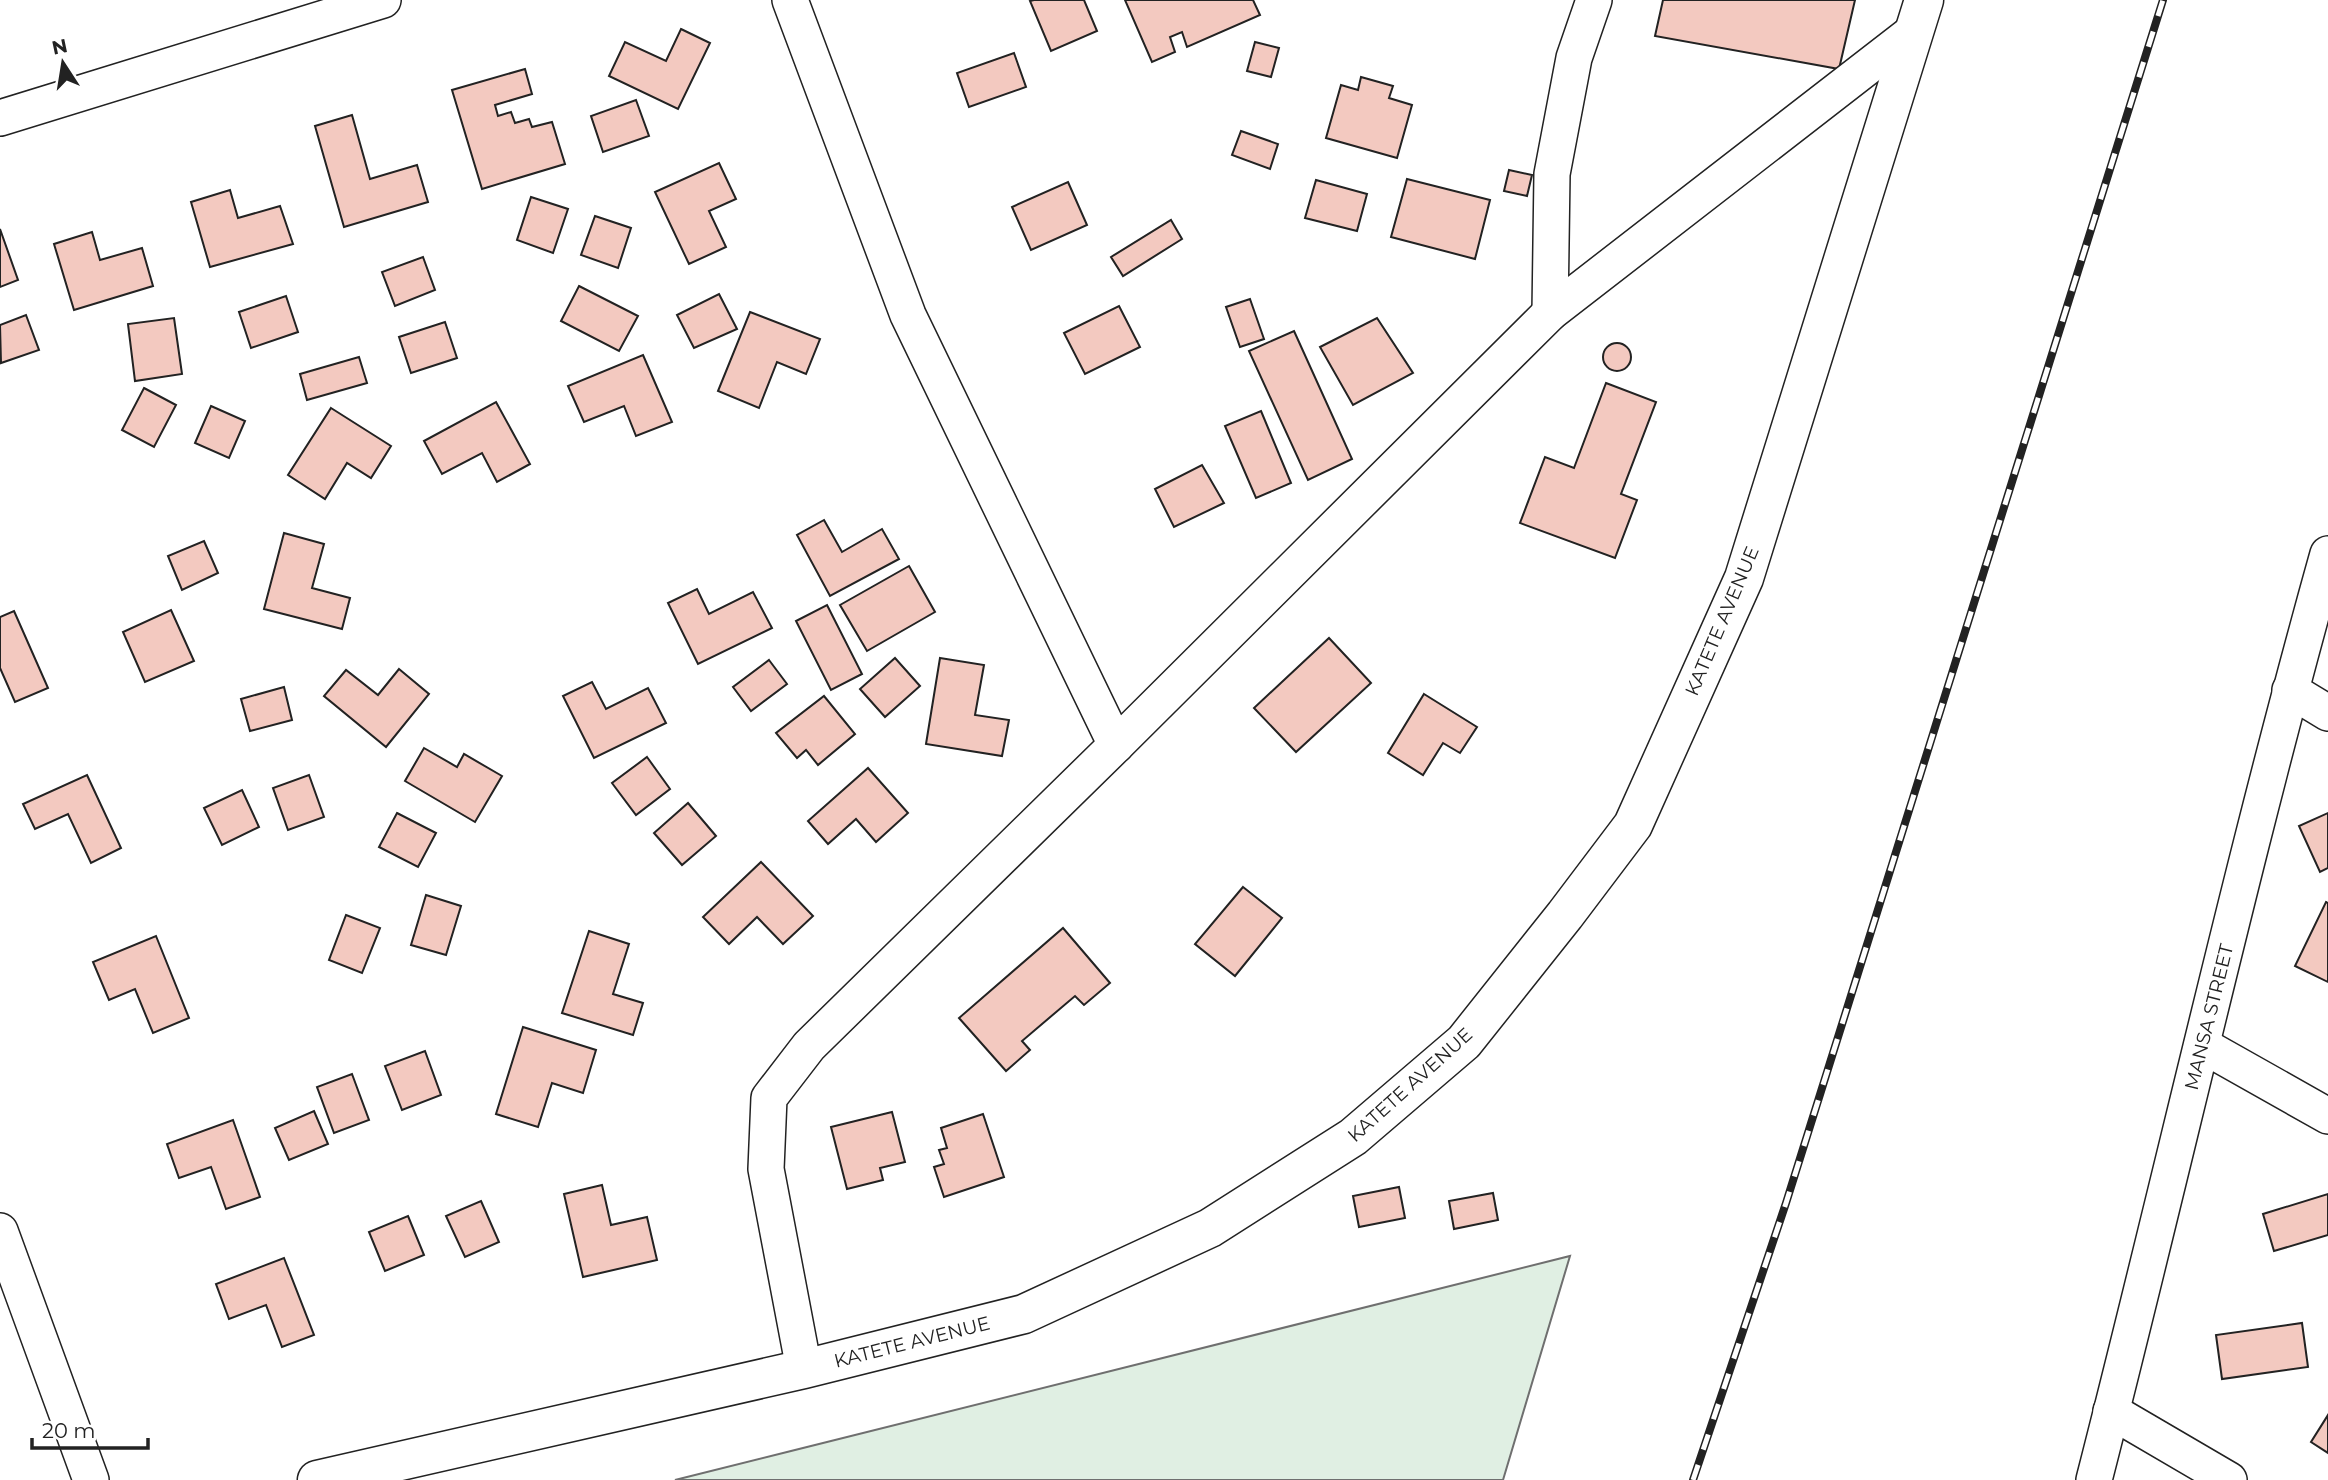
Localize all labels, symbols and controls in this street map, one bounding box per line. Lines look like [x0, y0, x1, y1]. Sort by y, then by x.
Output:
north arrow [28, 28, 98, 98]
text: N [50, 34, 69, 60]
street label: KATETE AVENUE [1680, 543, 1764, 699]
street label: MANSA STREET [2180, 941, 2238, 1093]
street label: KATETE AVENUE [1343, 1023, 1477, 1147]
street label: KATETE AVENUE [832, 1311, 992, 1373]
scale bar [32, 1406, 147, 1450]
text: 20 m [42, 1418, 96, 1443]

